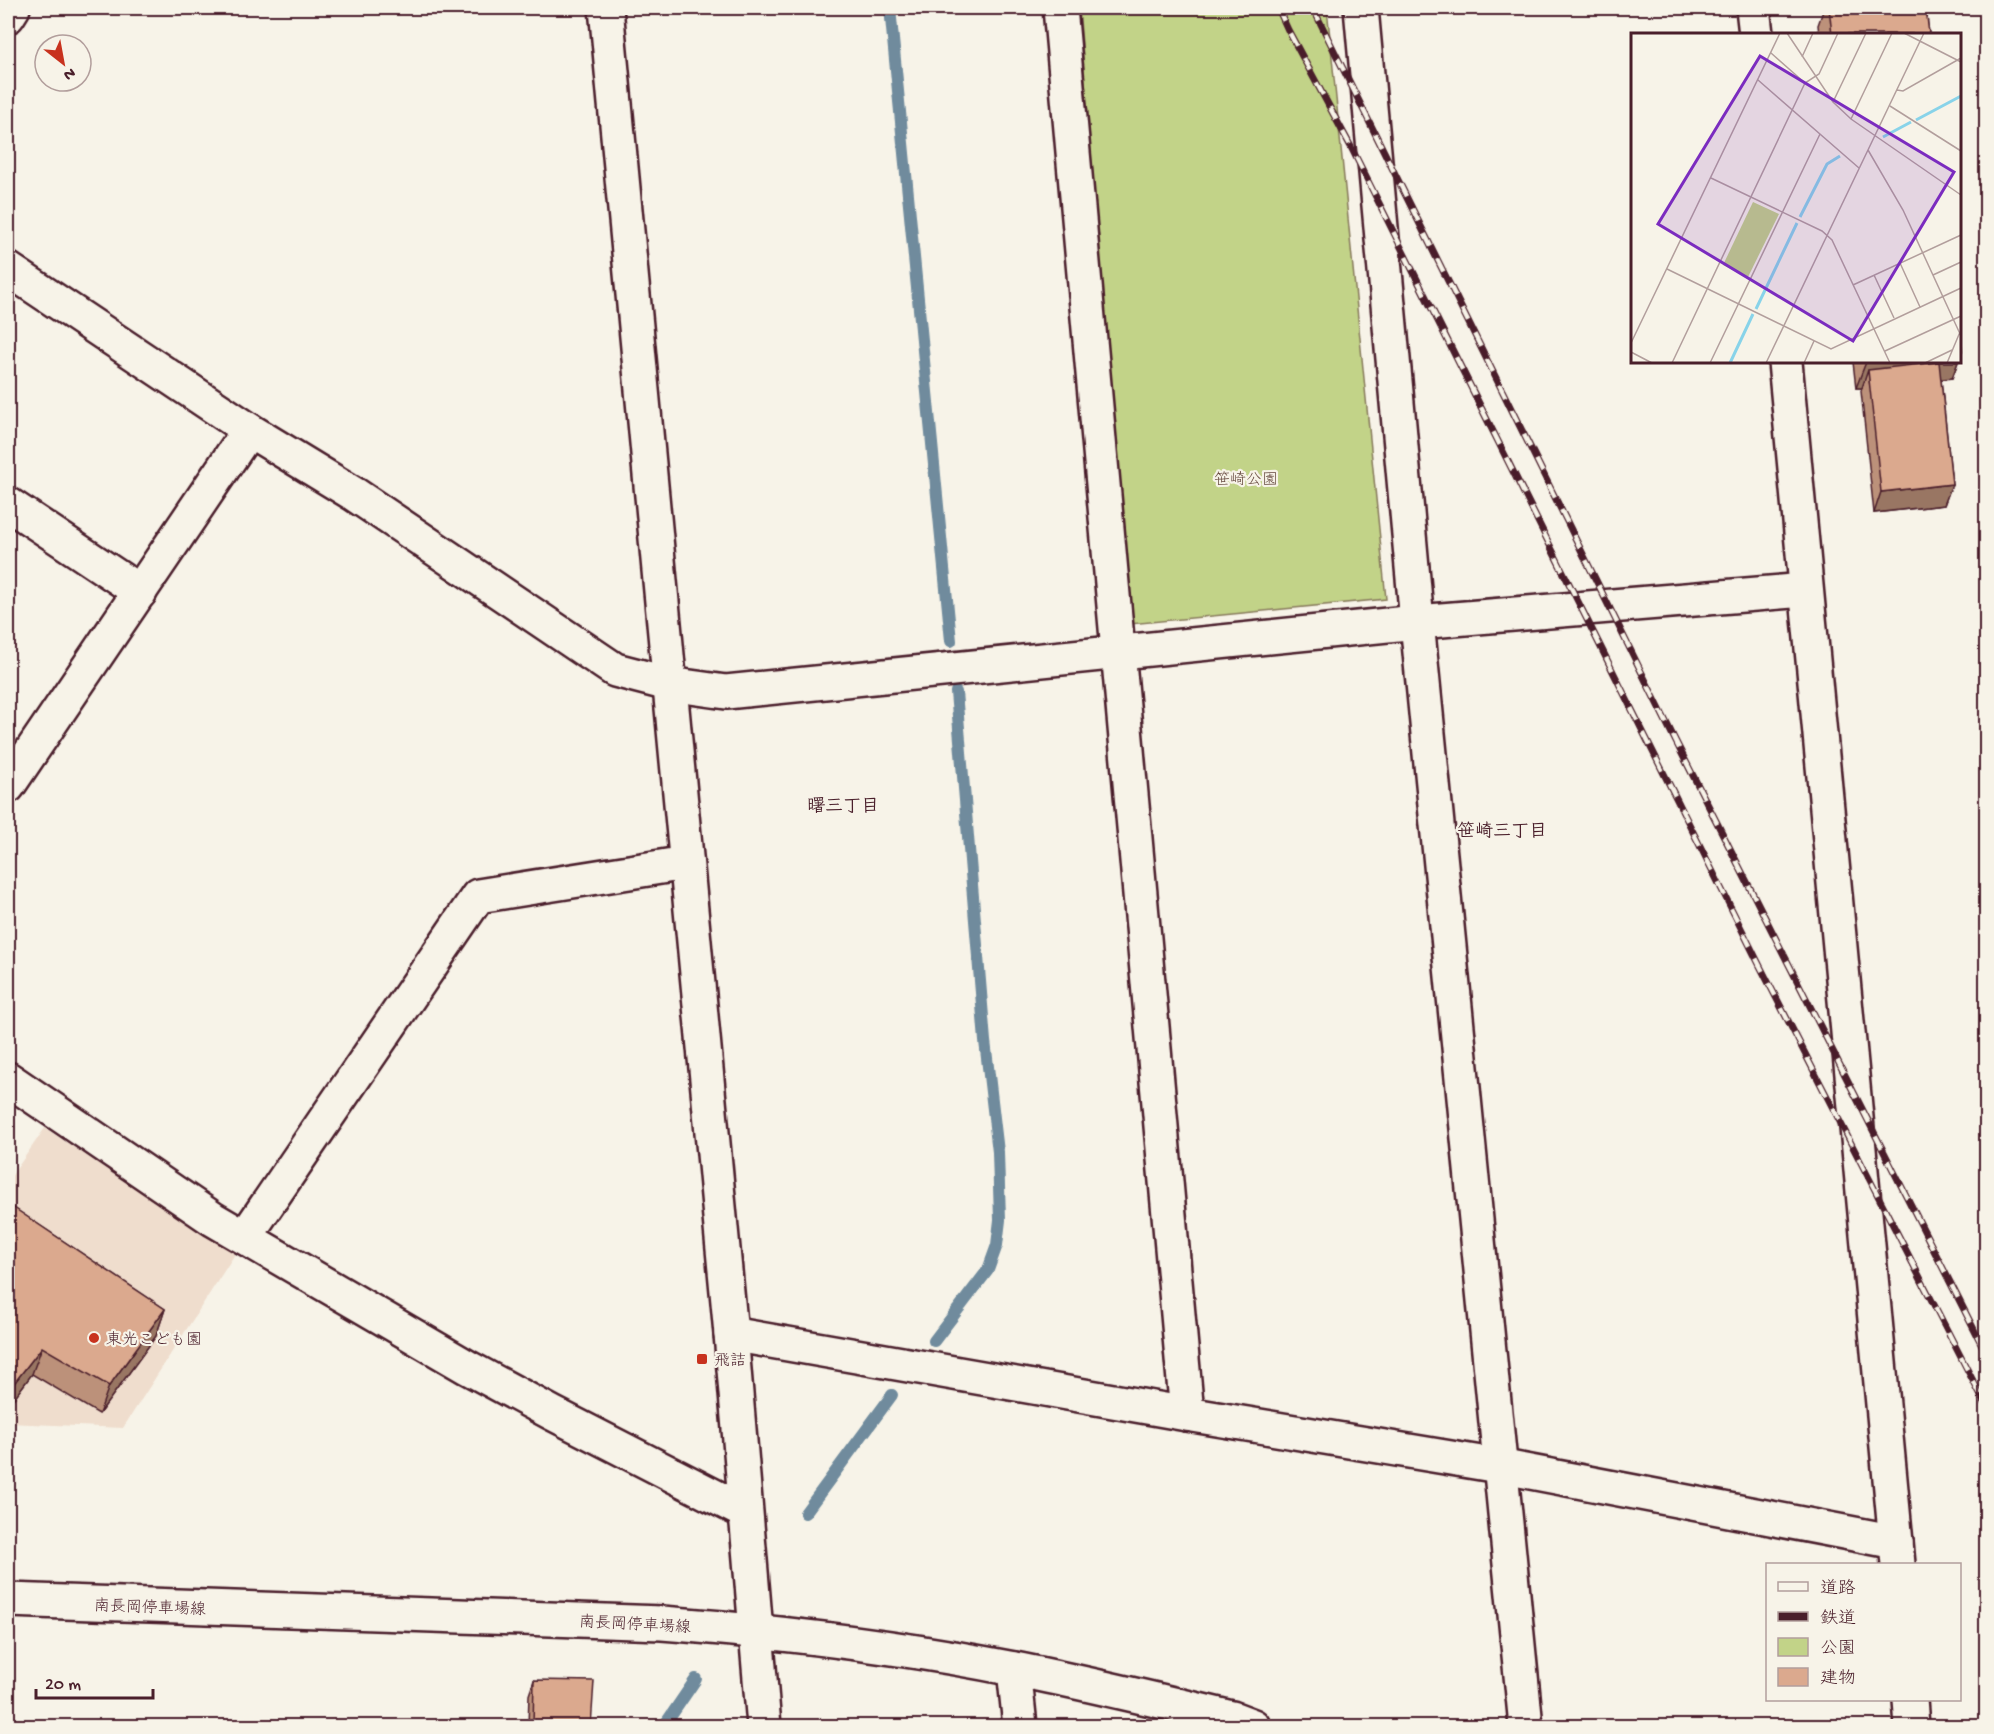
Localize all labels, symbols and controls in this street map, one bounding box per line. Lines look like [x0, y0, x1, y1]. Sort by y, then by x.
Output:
north arrow [33, 33, 93, 93]
inset map [1631, 33, 1961, 363]
text: N [59, 62, 78, 84]
park label: 笹崎公園 [1214, 471, 1278, 491]
district label: 曙三丁目 [807, 797, 879, 818]
district label: 笹崎三丁目 [1457, 821, 1547, 843]
place label: 東光こども園 [106, 1330, 202, 1351]
marker: 東光こども園 [87, 1331, 101, 1345]
marker: 飛詰 [695, 1352, 709, 1366]
place label: 飛詰 [714, 1352, 746, 1372]
legend [1766, 1563, 1961, 1701]
text: 道路 [1820, 1578, 1856, 1600]
street label: 南長岡停車場線 [94, 1596, 206, 1621]
text: 鉄道 [1820, 1608, 1856, 1630]
street label: 南長岡停車場線 [578, 1612, 691, 1639]
text: 公園 [1820, 1639, 1856, 1660]
scale bar [36, 1662, 153, 1700]
text: 建物 [1820, 1668, 1856, 1690]
text: 20 m [45, 1675, 81, 1696]

